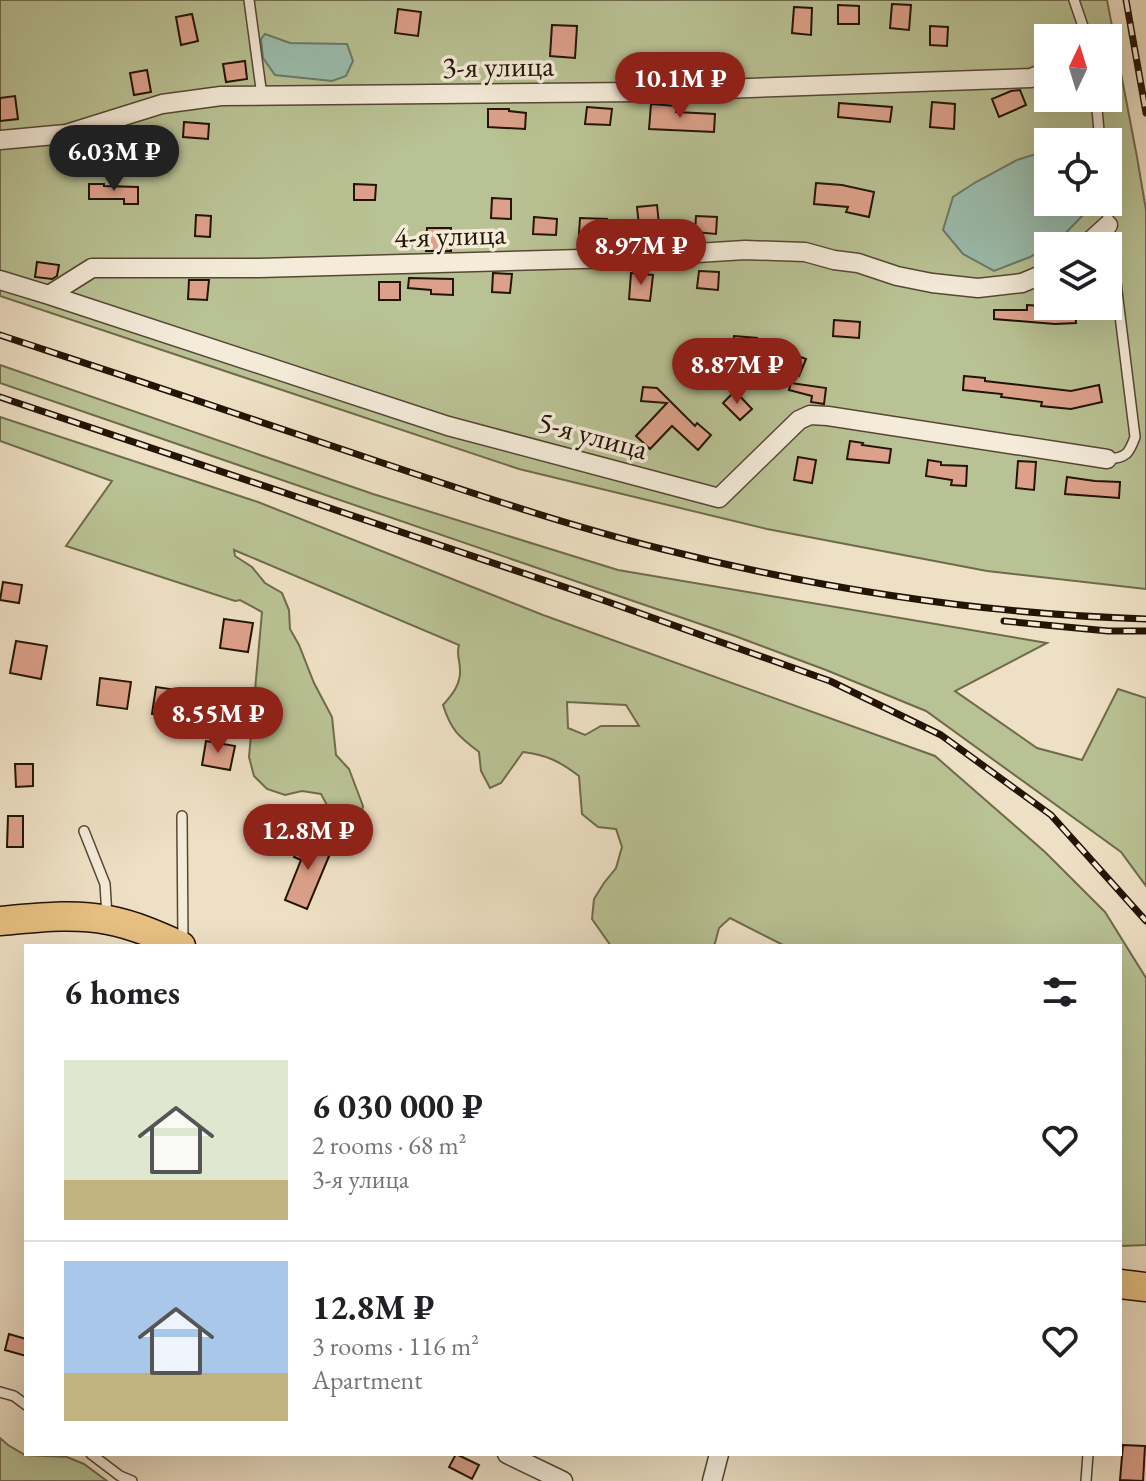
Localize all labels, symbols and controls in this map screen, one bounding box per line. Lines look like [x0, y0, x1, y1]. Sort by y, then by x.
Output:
north arrow [1034, 24, 1122, 112]
map controls [1034, 24, 1122, 320]
street label: 3-я улица [442, 46, 554, 86]
pin: 10.1M ₽ [606, 52, 754, 120]
text: 10.1M ₽ [633, 61, 727, 95]
pin: 6.03M ₽ [40, 125, 188, 193]
button: locate [1034, 128, 1122, 216]
text: 6.03M ₽ [67, 134, 161, 168]
street label: 4-я улица [393, 214, 507, 256]
pin: 8.97M ₽ [567, 219, 715, 287]
text: 8.97M ₽ [594, 228, 688, 262]
button: layers [1034, 232, 1122, 320]
pin: 8.87M ₽ [663, 338, 811, 406]
text: 8.87M ₽ [690, 347, 784, 381]
street label: 5-я улица [534, 402, 652, 468]
pin: 8.55M ₽ [144, 687, 292, 755]
text: 8.55M ₽ [171, 696, 265, 730]
pin: 12.8M ₽ [234, 804, 382, 872]
text: 12.8M ₽ [261, 813, 355, 847]
text: 6 homes [64, 970, 180, 1014]
icon: filters [1038, 970, 1082, 1014]
text: 6 030 000 ₽ [312, 1084, 483, 1128]
icon: home [128, 1092, 224, 1188]
icon: heart [1038, 1118, 1082, 1162]
text: 2 rooms · 68 m² [312, 1128, 467, 1162]
text: 3-я улица [312, 1162, 409, 1196]
text: 12.8M ₽ [312, 1285, 435, 1329]
icon: home [128, 1293, 224, 1389]
icon: heart [1038, 1319, 1082, 1363]
text: 3 rooms · 116 m² [312, 1329, 479, 1363]
text: Apartment [312, 1363, 422, 1397]

